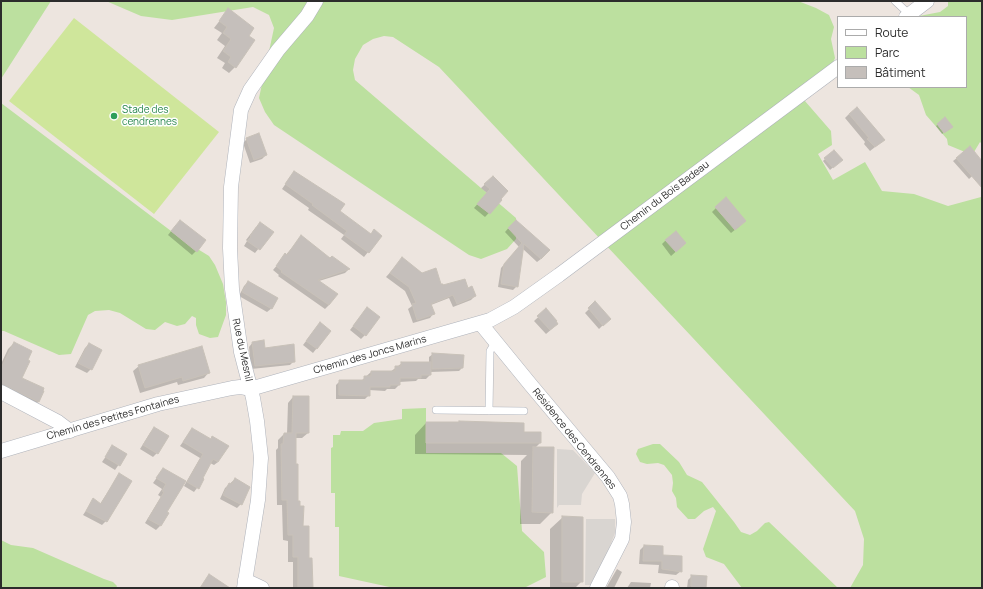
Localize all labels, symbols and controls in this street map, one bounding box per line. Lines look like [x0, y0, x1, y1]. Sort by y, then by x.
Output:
legend [837, 16, 967, 88]
text: Route [875, 24, 908, 41]
text: Parc [875, 44, 899, 61]
text: Bâtiment [875, 64, 926, 81]
place label: Stade des cendrennes [122, 104, 177, 128]
marker: Stade des cendrennes [109, 111, 119, 121]
street label: Chemin du Bois Badeau [618, 159, 712, 233]
street label: Rue du Mesnil [229, 317, 255, 383]
street label: Chemin des Joncs Marins [312, 333, 428, 377]
street label: Résidence des Cendrennes [530, 386, 618, 492]
street label: Chemin des Petites Fontaines [45, 393, 181, 443]

